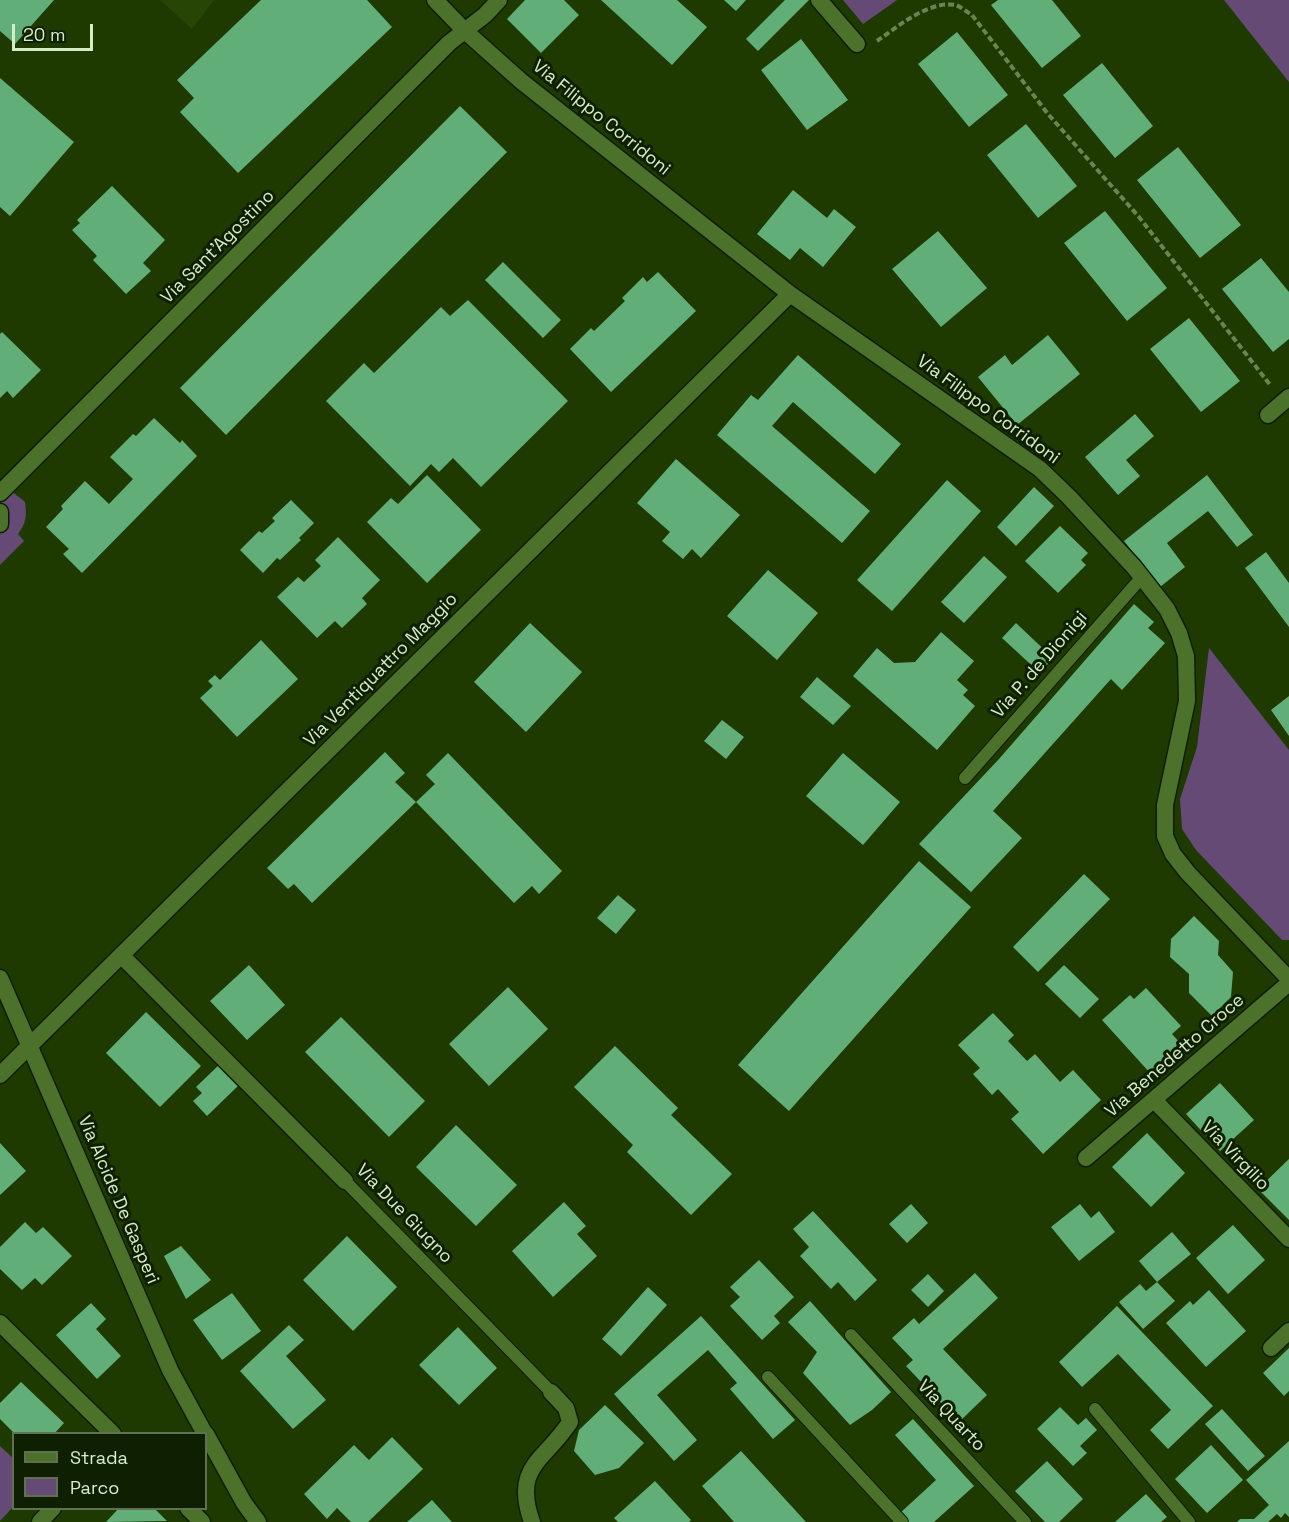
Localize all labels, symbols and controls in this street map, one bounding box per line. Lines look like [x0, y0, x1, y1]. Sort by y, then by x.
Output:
scale bar [15, 12, 96, 50]
text: 20 m [23, 23, 66, 46]
street label: Via Filippo Corridoni [528, 56, 674, 180]
street label: Via Sant'Agostino [157, 186, 279, 308]
street label: Via Filippo Corridoni [912, 351, 1064, 469]
street label: Via Ventiquattro Maggio [300, 589, 462, 751]
street label: Via P. de Dionigi [988, 607, 1092, 723]
street label: Via Benedetto Croce [1101, 990, 1249, 1122]
street label: Via Alcide De Gasperi [73, 1113, 163, 1287]
street label: Via Virgilio [1197, 1117, 1273, 1195]
street label: Via Due Giugno [351, 1160, 457, 1268]
street label: Via Quarto [912, 1376, 990, 1456]
legend [12, 1432, 207, 1510]
text: Strada [70, 1446, 128, 1469]
text: Parco [70, 1476, 119, 1499]

